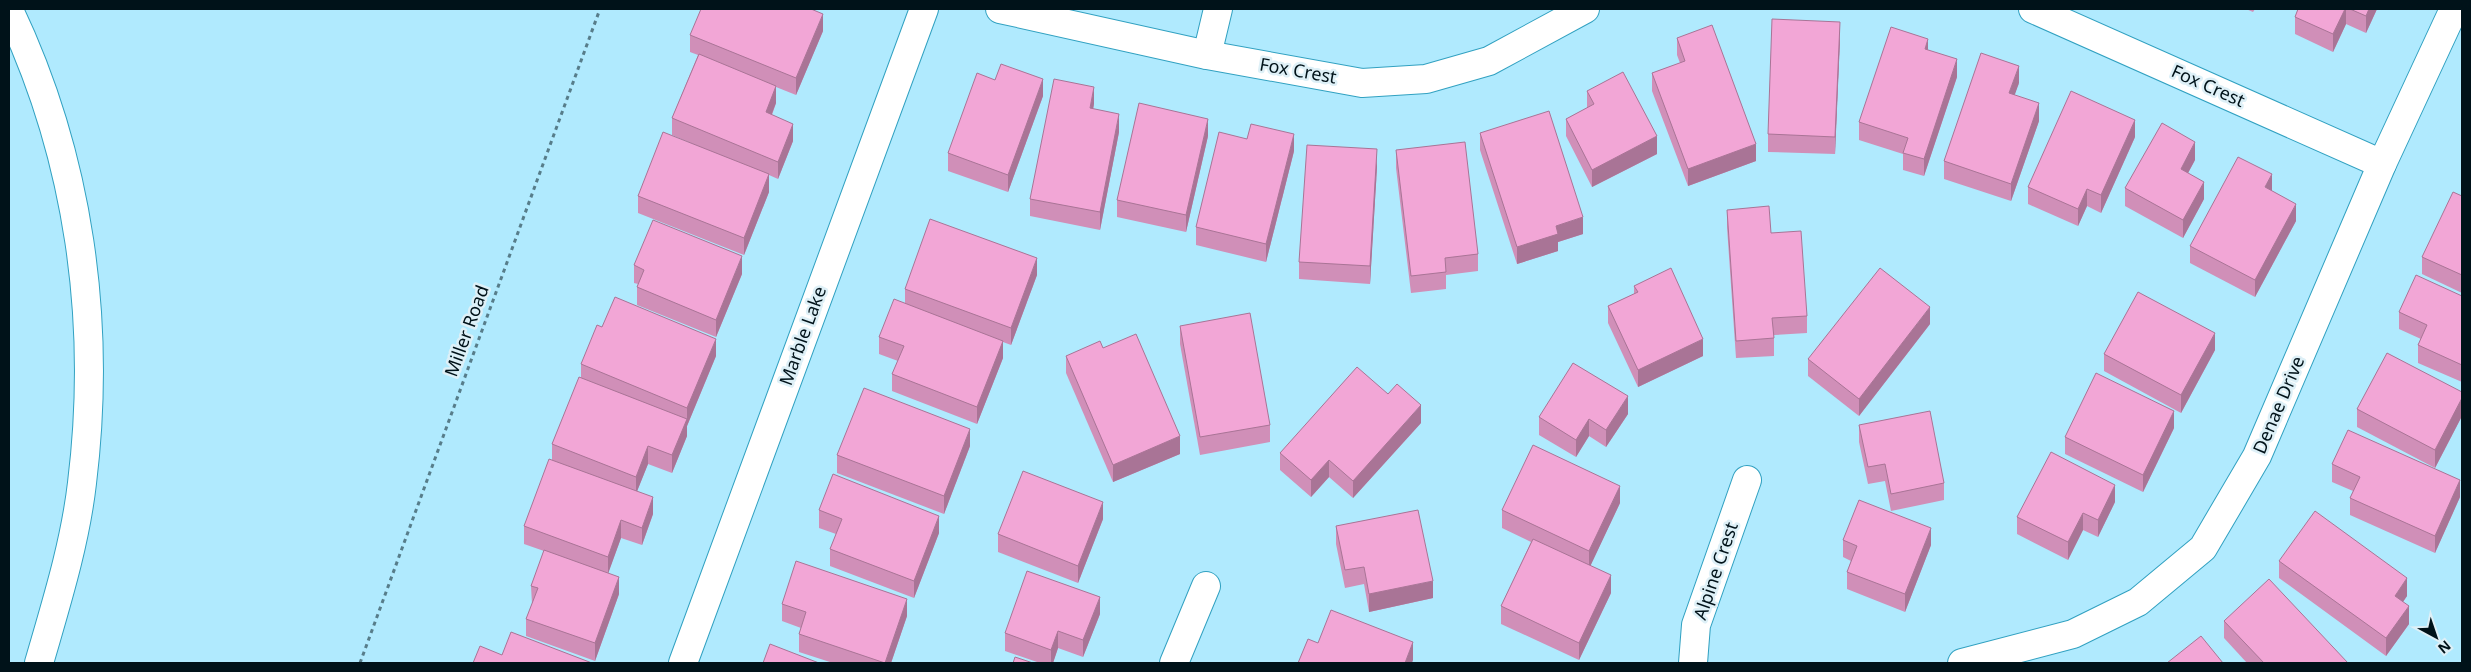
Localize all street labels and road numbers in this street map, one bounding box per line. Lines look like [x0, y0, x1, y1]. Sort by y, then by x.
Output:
street label: Fox Crest [1258, 51, 1339, 89]
street label: Fox Crest [2168, 58, 2249, 112]
street label: Miller Road [438, 282, 494, 380]
street label: Marble Lake [773, 283, 831, 388]
street label: Denae Drive [2247, 352, 2309, 457]
street label: Alpine Crest [1687, 518, 1743, 623]

